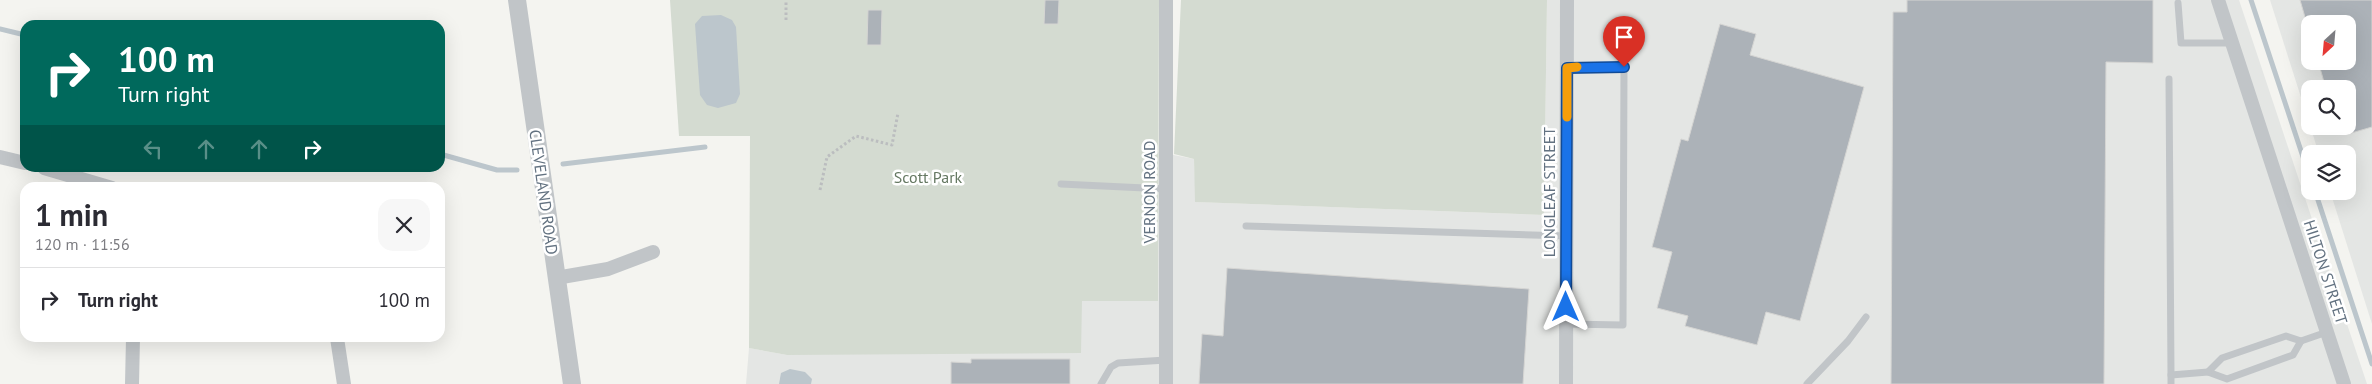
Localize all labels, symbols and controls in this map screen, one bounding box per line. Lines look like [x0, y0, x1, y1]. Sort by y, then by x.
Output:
north arrow [2301, 15, 2356, 70]
map controls [2301, 15, 2356, 200]
pin [1603, 16, 1645, 67]
icon: arrive [1610, 23, 1638, 51]
text: 100 m [118, 36, 215, 82]
icon: right [35, 40, 100, 105]
text: Turn right [118, 80, 210, 108]
button: search [2301, 80, 2356, 135]
street label: LONGLEAF STREET [1539, 127, 1559, 257]
street label: CLEVELAND ROAD [525, 128, 563, 256]
icon: left [139, 135, 167, 163]
icon: ahead [192, 135, 220, 163]
icon: ahead [245, 135, 273, 163]
icon: right [298, 135, 326, 163]
street label: VERNON ROAD [1139, 140, 1159, 245]
button: layers [2301, 145, 2356, 200]
park label: Scott Park [894, 167, 963, 187]
text: 1 min [35, 195, 108, 234]
button: close [378, 199, 430, 251]
street label: HILTON STREET [2300, 217, 2352, 327]
text: 120 m · 11:56 [35, 234, 130, 254]
position arrow [1539, 280, 1591, 332]
icon: right [35, 286, 63, 314]
text: Turn right [78, 288, 158, 312]
text: 100 m [378, 288, 430, 312]

